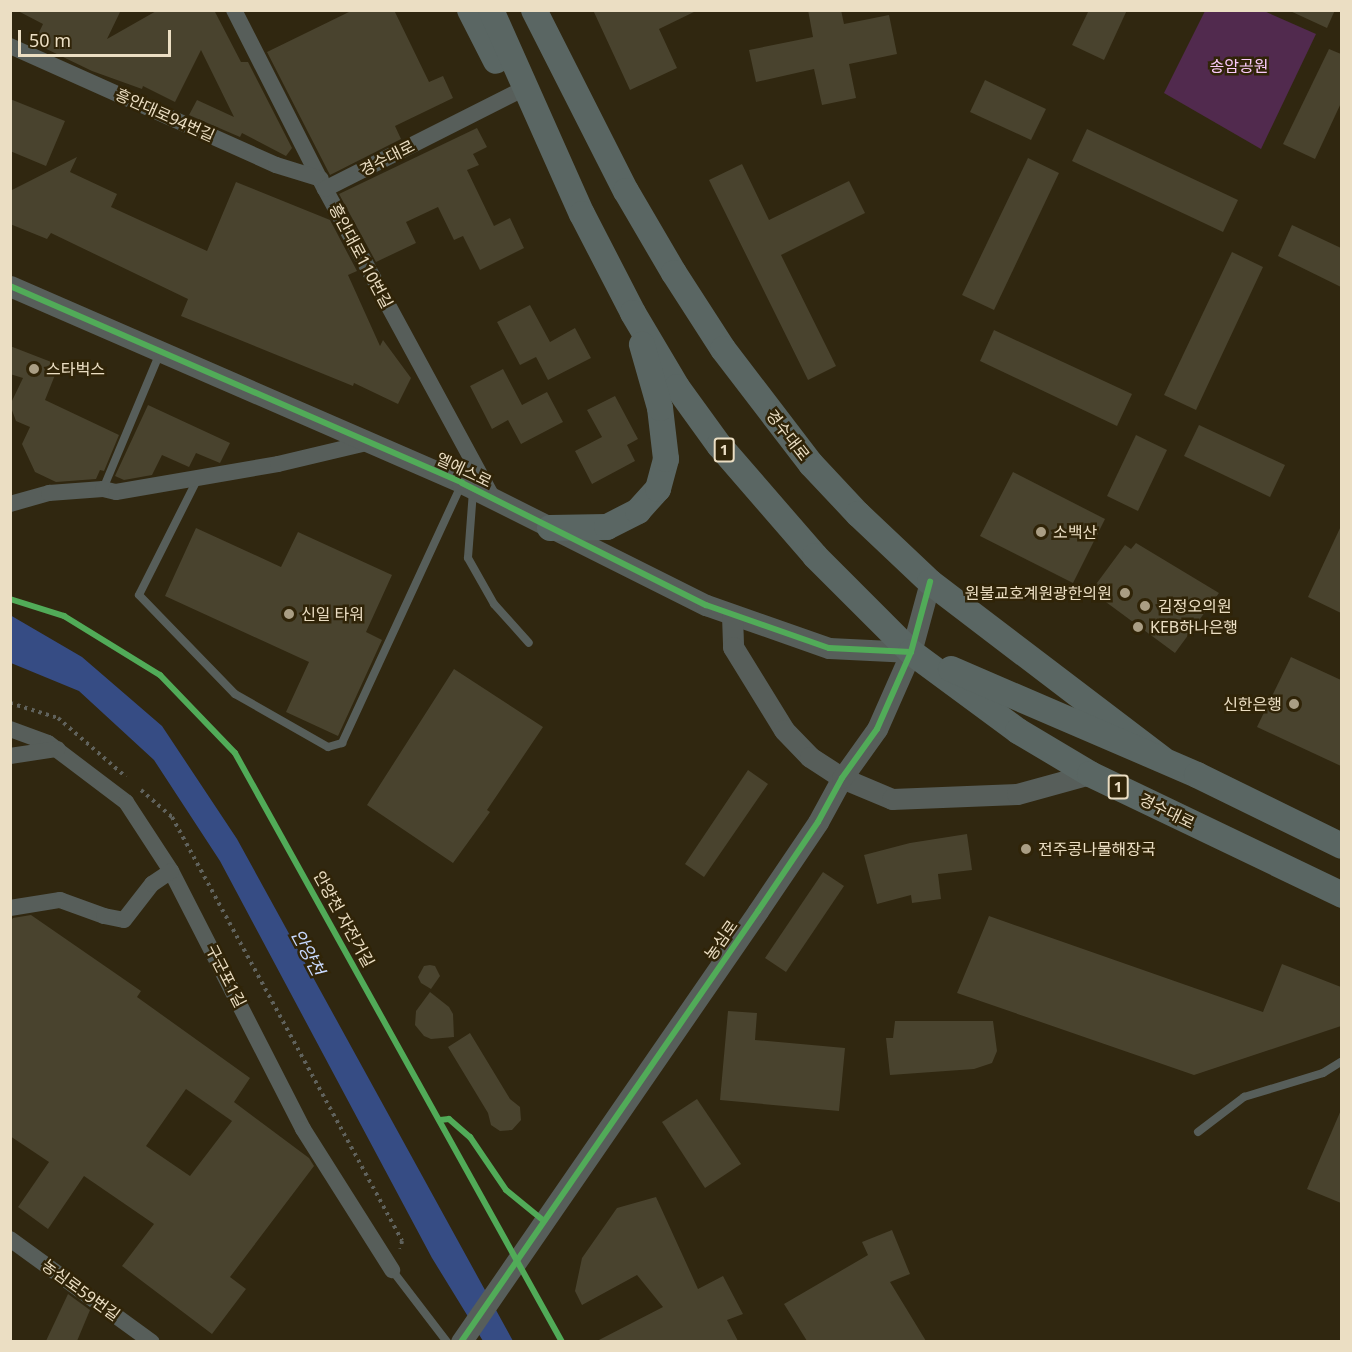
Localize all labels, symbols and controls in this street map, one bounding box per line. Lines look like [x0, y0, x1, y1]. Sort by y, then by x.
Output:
scale bar [21, 18, 174, 56]
text: 50 m [29, 28, 71, 52]
park label: 송암공원 [1210, 56, 1268, 76]
street label: 흥안대로94번길 [112, 85, 218, 145]
street label: 경수대로 [356, 136, 418, 180]
street label: 흥안대로110번길 [325, 200, 397, 312]
place label: 스타벅스 [46, 359, 105, 379]
marker: 스타벅스 [27, 362, 41, 376]
street label: 경수대로 [762, 406, 814, 464]
road number: 1 [714, 438, 734, 462]
street label: 엘에스로 [433, 449, 495, 491]
place label: 소백산 [1053, 522, 1097, 542]
marker: 소백산 [1034, 525, 1048, 539]
place label: 원불교호계원광한의원 [965, 583, 1112, 603]
marker: 원불교호계원광한의원 [1116, 584, 1134, 602]
place label: 김정오의원 [1158, 596, 1232, 616]
marker: 김정오의원 [1136, 597, 1154, 615]
place label: 신일 타워 [301, 604, 364, 624]
marker: 신일 타워 [282, 607, 296, 621]
place label: KEB하나은행 [1150, 617, 1238, 637]
marker: KEB하나은행 [1131, 620, 1145, 634]
place label: 신한은행 [1223, 694, 1282, 714]
marker: 신한은행 [1287, 697, 1301, 711]
road number: 1 [1108, 775, 1128, 799]
street label: 경수대로 [1136, 789, 1198, 833]
place label: 전주콩나물해장국 [1038, 839, 1156, 859]
marker: 전주콩나물해장국 [1019, 842, 1033, 856]
street label: 안양천 자전거길 [310, 867, 378, 971]
street label: 농심로 [700, 916, 742, 964]
water label: 안양천 [287, 925, 329, 979]
street label: 구군포1길 [202, 941, 250, 1011]
street label: 농심로59번길 [38, 1255, 124, 1325]

